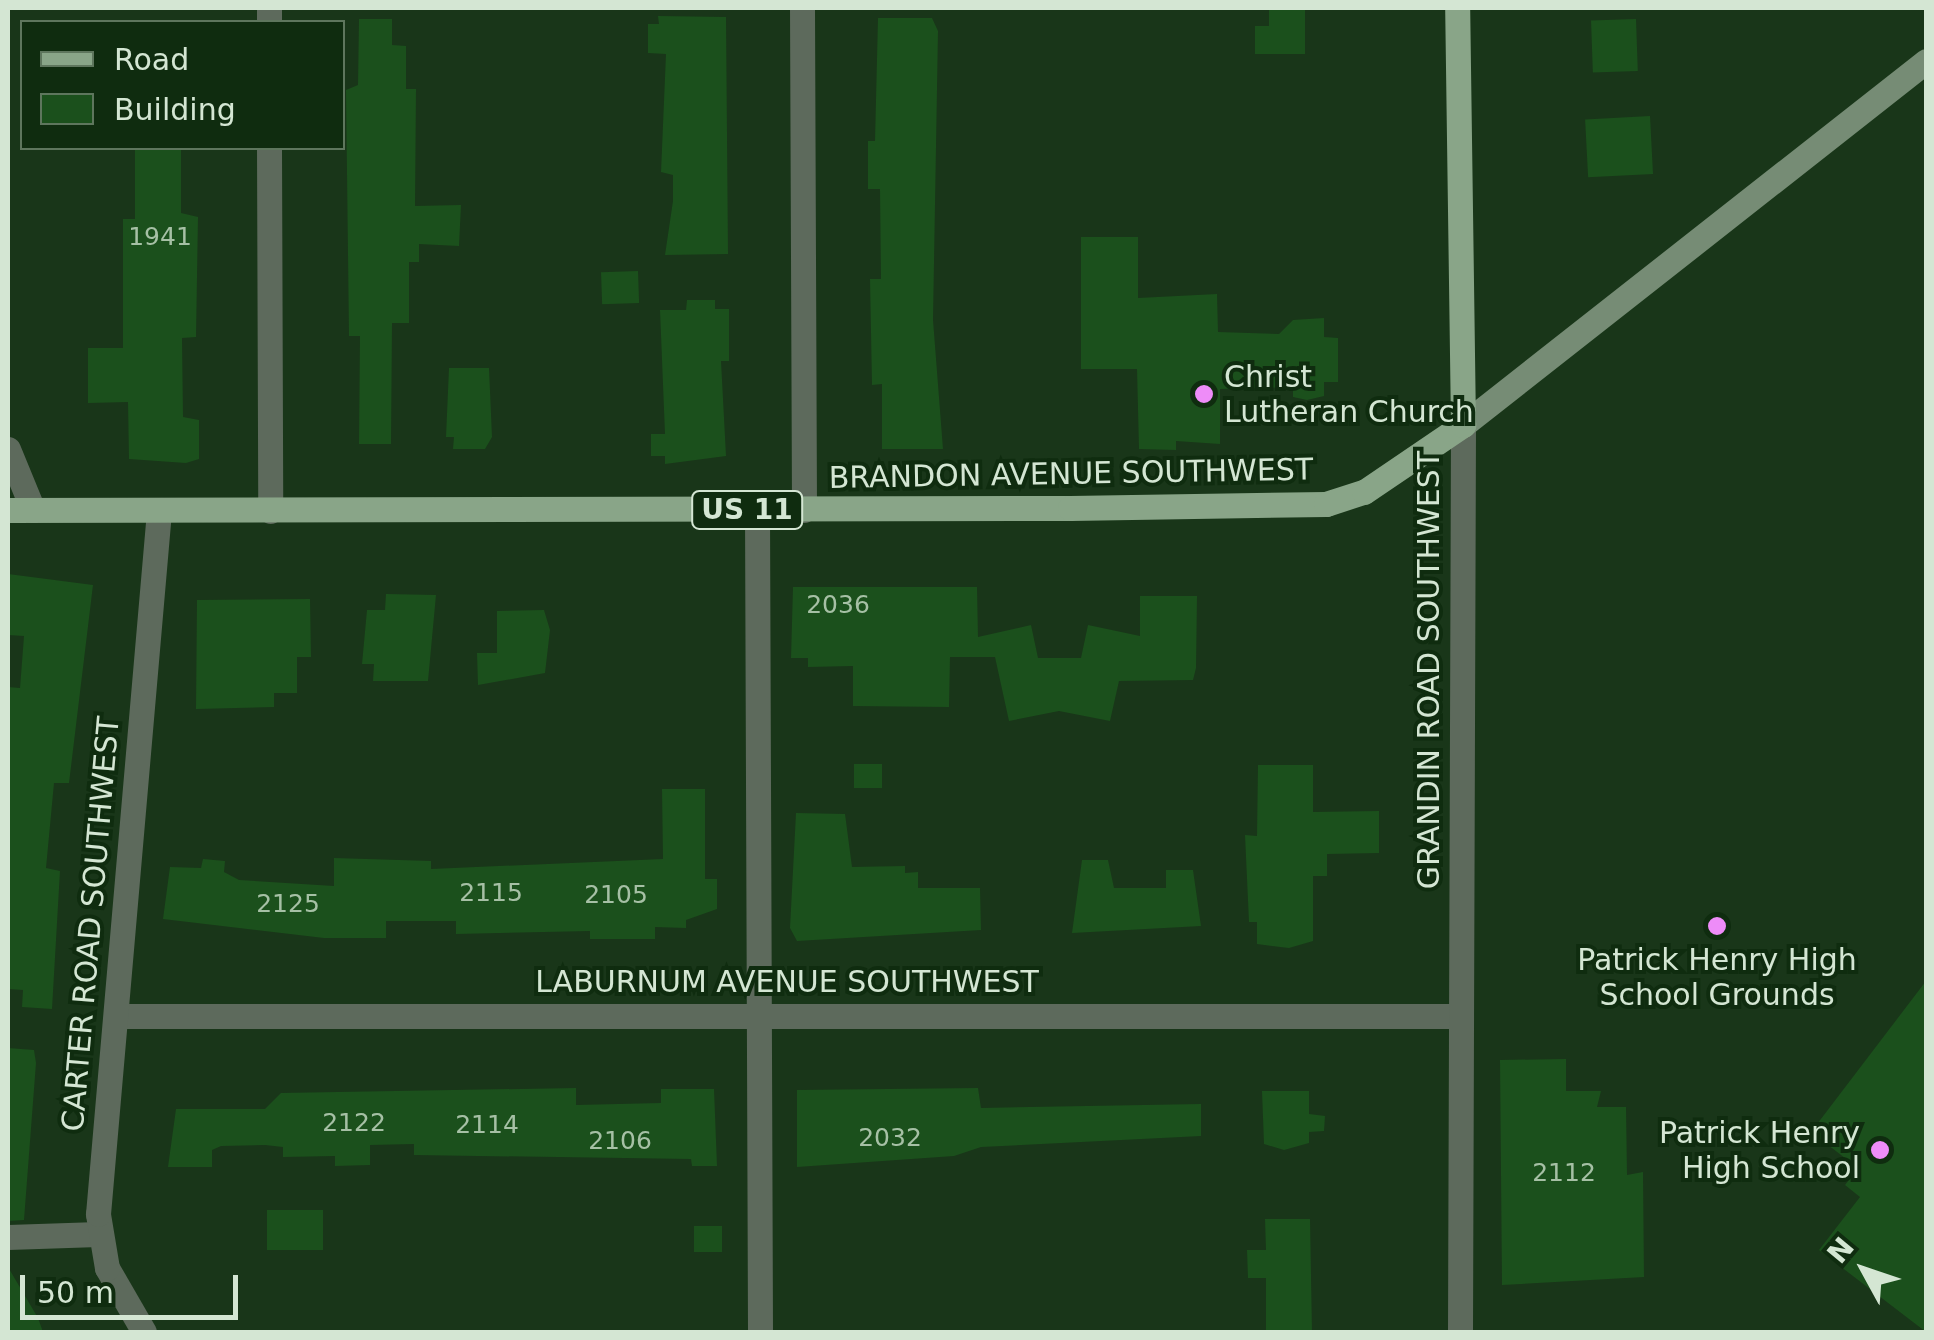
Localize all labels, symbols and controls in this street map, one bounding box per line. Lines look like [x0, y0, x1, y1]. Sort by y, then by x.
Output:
legend [20, 20, 345, 150]
text: Road [114, 42, 189, 77]
text: Building [114, 92, 236, 127]
house number: 1941 [128, 222, 192, 252]
place label: Christ Lutheran Church [1224, 359, 1474, 430]
marker: Christ Lutheran Church [1193, 383, 1215, 405]
street label: GRANDIN ROAD SOUTHWEST [1411, 451, 1447, 889]
street label: BRANDON AVENUE SOUTHWEST [829, 452, 1313, 496]
road number: US 11 [690, 487, 804, 533]
house number: 2036 [806, 590, 870, 620]
street label: CARTER ROAD SOUTHWEST [55, 715, 127, 1133]
house number: 2115 [459, 878, 523, 908]
house number: 2105 [584, 880, 648, 910]
house number: 2125 [256, 889, 320, 919]
marker: Patrick Henry High School Grounds [1706, 915, 1728, 937]
place label: Patrick Henry High School Grounds [1577, 942, 1857, 1012]
street label: LABURNUM AVENUE SOUTHWEST [535, 964, 1039, 1000]
house number: 2122 [322, 1108, 386, 1138]
house number: 2114 [455, 1110, 519, 1140]
place label: Patrick Henry High School [1659, 1115, 1860, 1186]
house number: 2032 [858, 1123, 922, 1153]
house number: 2106 [588, 1126, 652, 1156]
marker: Patrick Henry High School [1869, 1139, 1891, 1161]
house number: 2112 [1532, 1158, 1596, 1188]
north arrow [1814, 1220, 1914, 1320]
text: N [1820, 1231, 1861, 1270]
scale bar [25, 1255, 242, 1317]
text: 50 m [37, 1275, 114, 1310]

